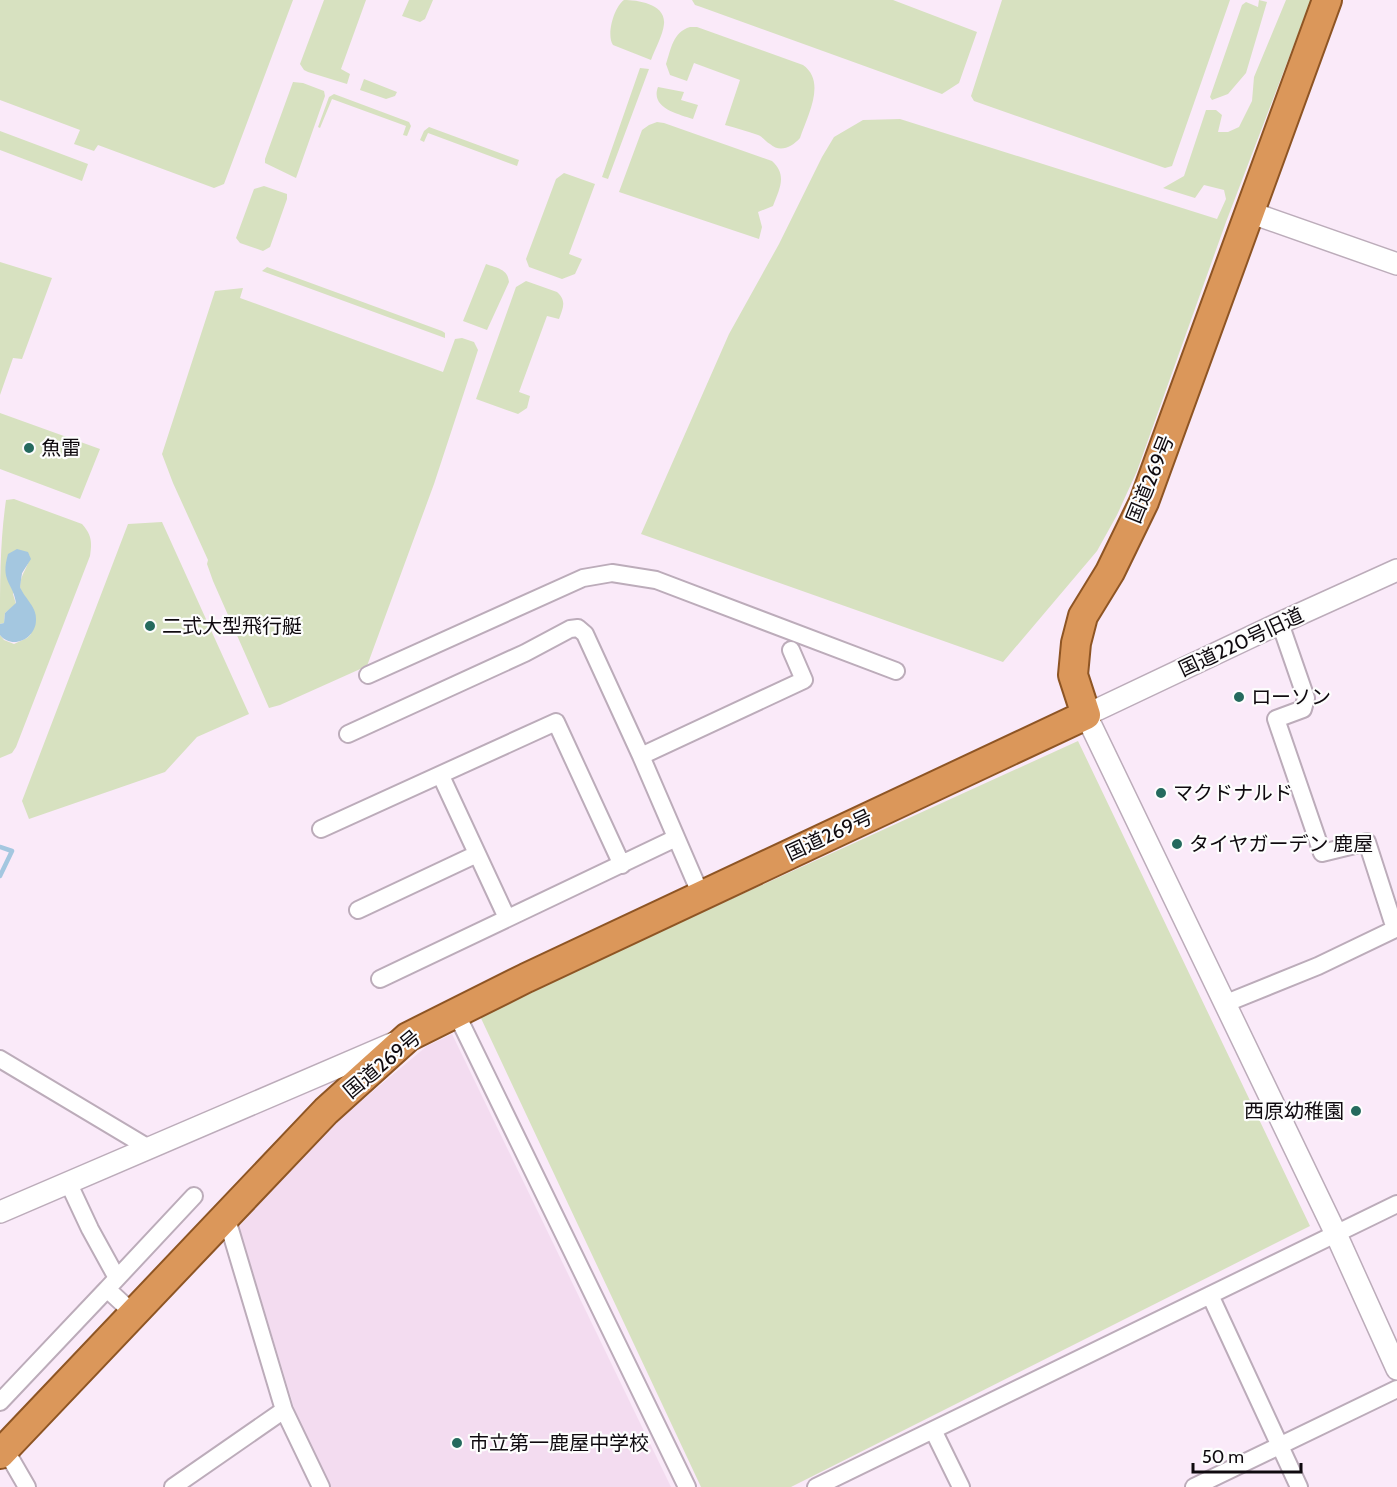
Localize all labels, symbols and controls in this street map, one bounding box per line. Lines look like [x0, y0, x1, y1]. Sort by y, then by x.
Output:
street label: 国道269号 [1121, 431, 1179, 527]
place label: 魚雷 [41, 436, 81, 460]
marker: 魚雷 [22, 441, 36, 455]
street label: 国道220号旧道 [1175, 603, 1307, 681]
place label: 二式大型飛行艇 [162, 614, 302, 638]
marker: 二式大型飛行艇 [143, 619, 157, 633]
place label: ローソン [1251, 685, 1331, 709]
marker: ローソン [1232, 690, 1246, 704]
place label: マクドナルド [1173, 781, 1293, 805]
marker: マクドナルド [1154, 786, 1168, 800]
street label: 国道269号 [782, 804, 876, 866]
place label: タイヤガーデン 鹿屋 [1189, 832, 1373, 856]
marker: タイヤガーデン 鹿屋 [1170, 837, 1184, 851]
street label: 国道269号 [339, 1025, 425, 1103]
place label: 西原幼稚園 [1244, 1099, 1344, 1123]
marker: 西原幼稚園 [1349, 1104, 1363, 1118]
place label: 市立第一鹿屋中学校 [469, 1431, 649, 1455]
marker: 市立第一鹿屋中学校 [450, 1436, 464, 1450]
scale bar [1193, 1436, 1301, 1474]
text: 50 m [1202, 1446, 1244, 1468]

